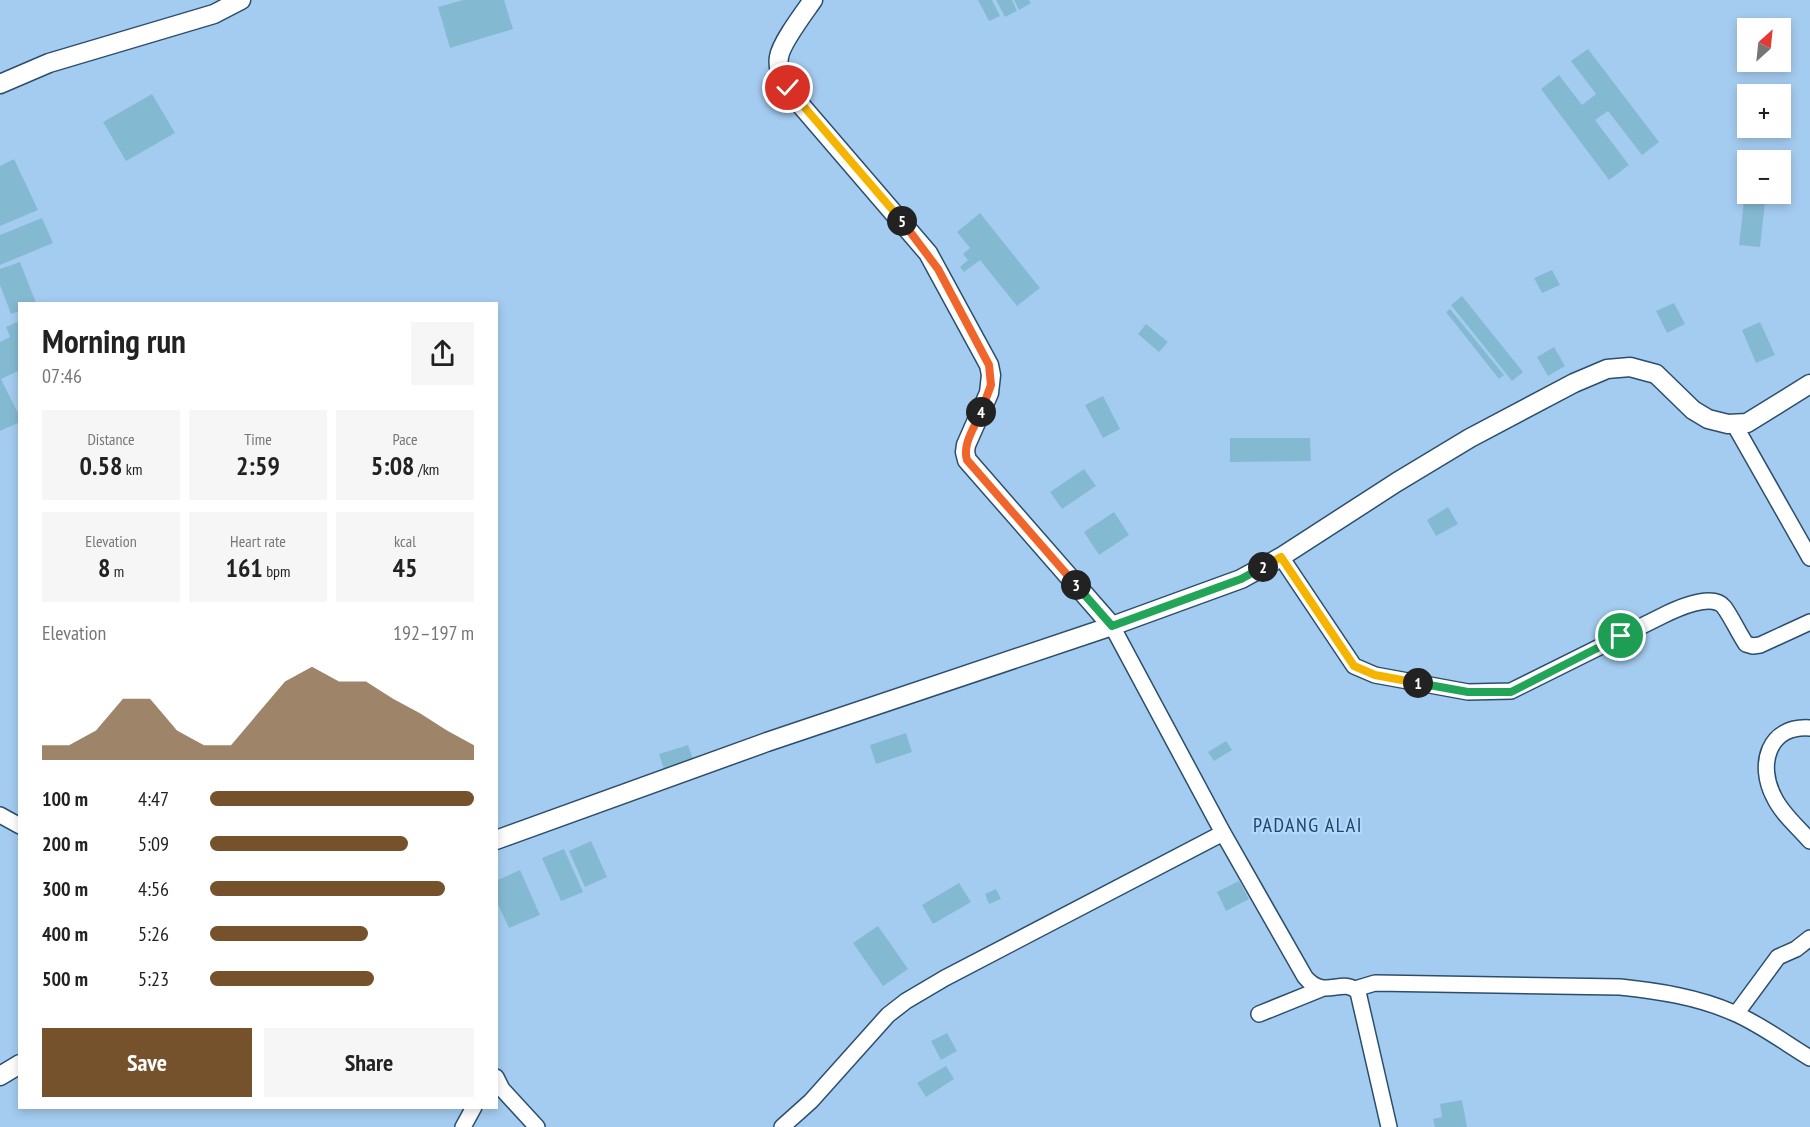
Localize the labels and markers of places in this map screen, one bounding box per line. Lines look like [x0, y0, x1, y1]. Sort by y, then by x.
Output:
pin [762, 62, 813, 113]
pin: 5 [887, 206, 917, 236]
pin: 4 [966, 397, 996, 427]
pin: 2 [1248, 552, 1278, 582]
pin: 3 [1061, 570, 1091, 600]
pin [1595, 610, 1646, 661]
pin: 1 [1403, 668, 1433, 698]

